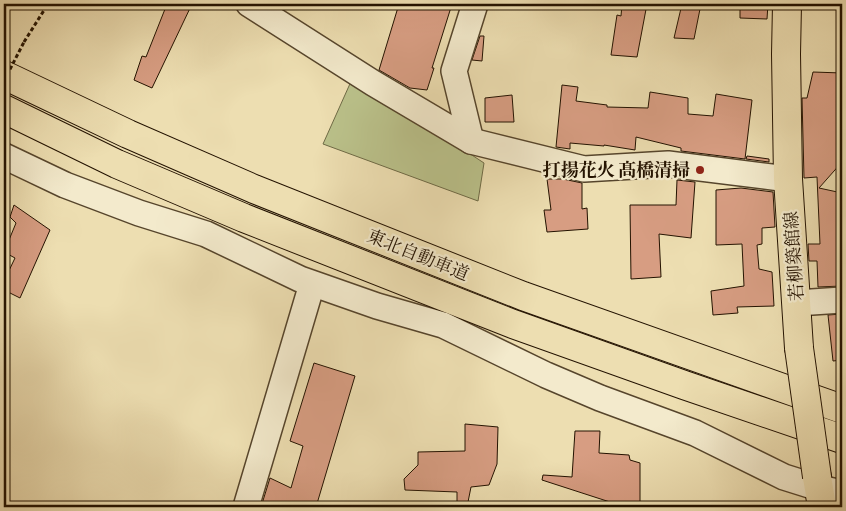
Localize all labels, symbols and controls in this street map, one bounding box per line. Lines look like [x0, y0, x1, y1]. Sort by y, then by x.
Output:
place label: 打揚花火 髙橋清掃 [543, 158, 690, 182]
marker: 打揚花火 髙橋清掃 [694, 164, 706, 176]
street label: 若柳築館線 [779, 210, 809, 302]
street label: 東北自動車道 [363, 224, 473, 286]

